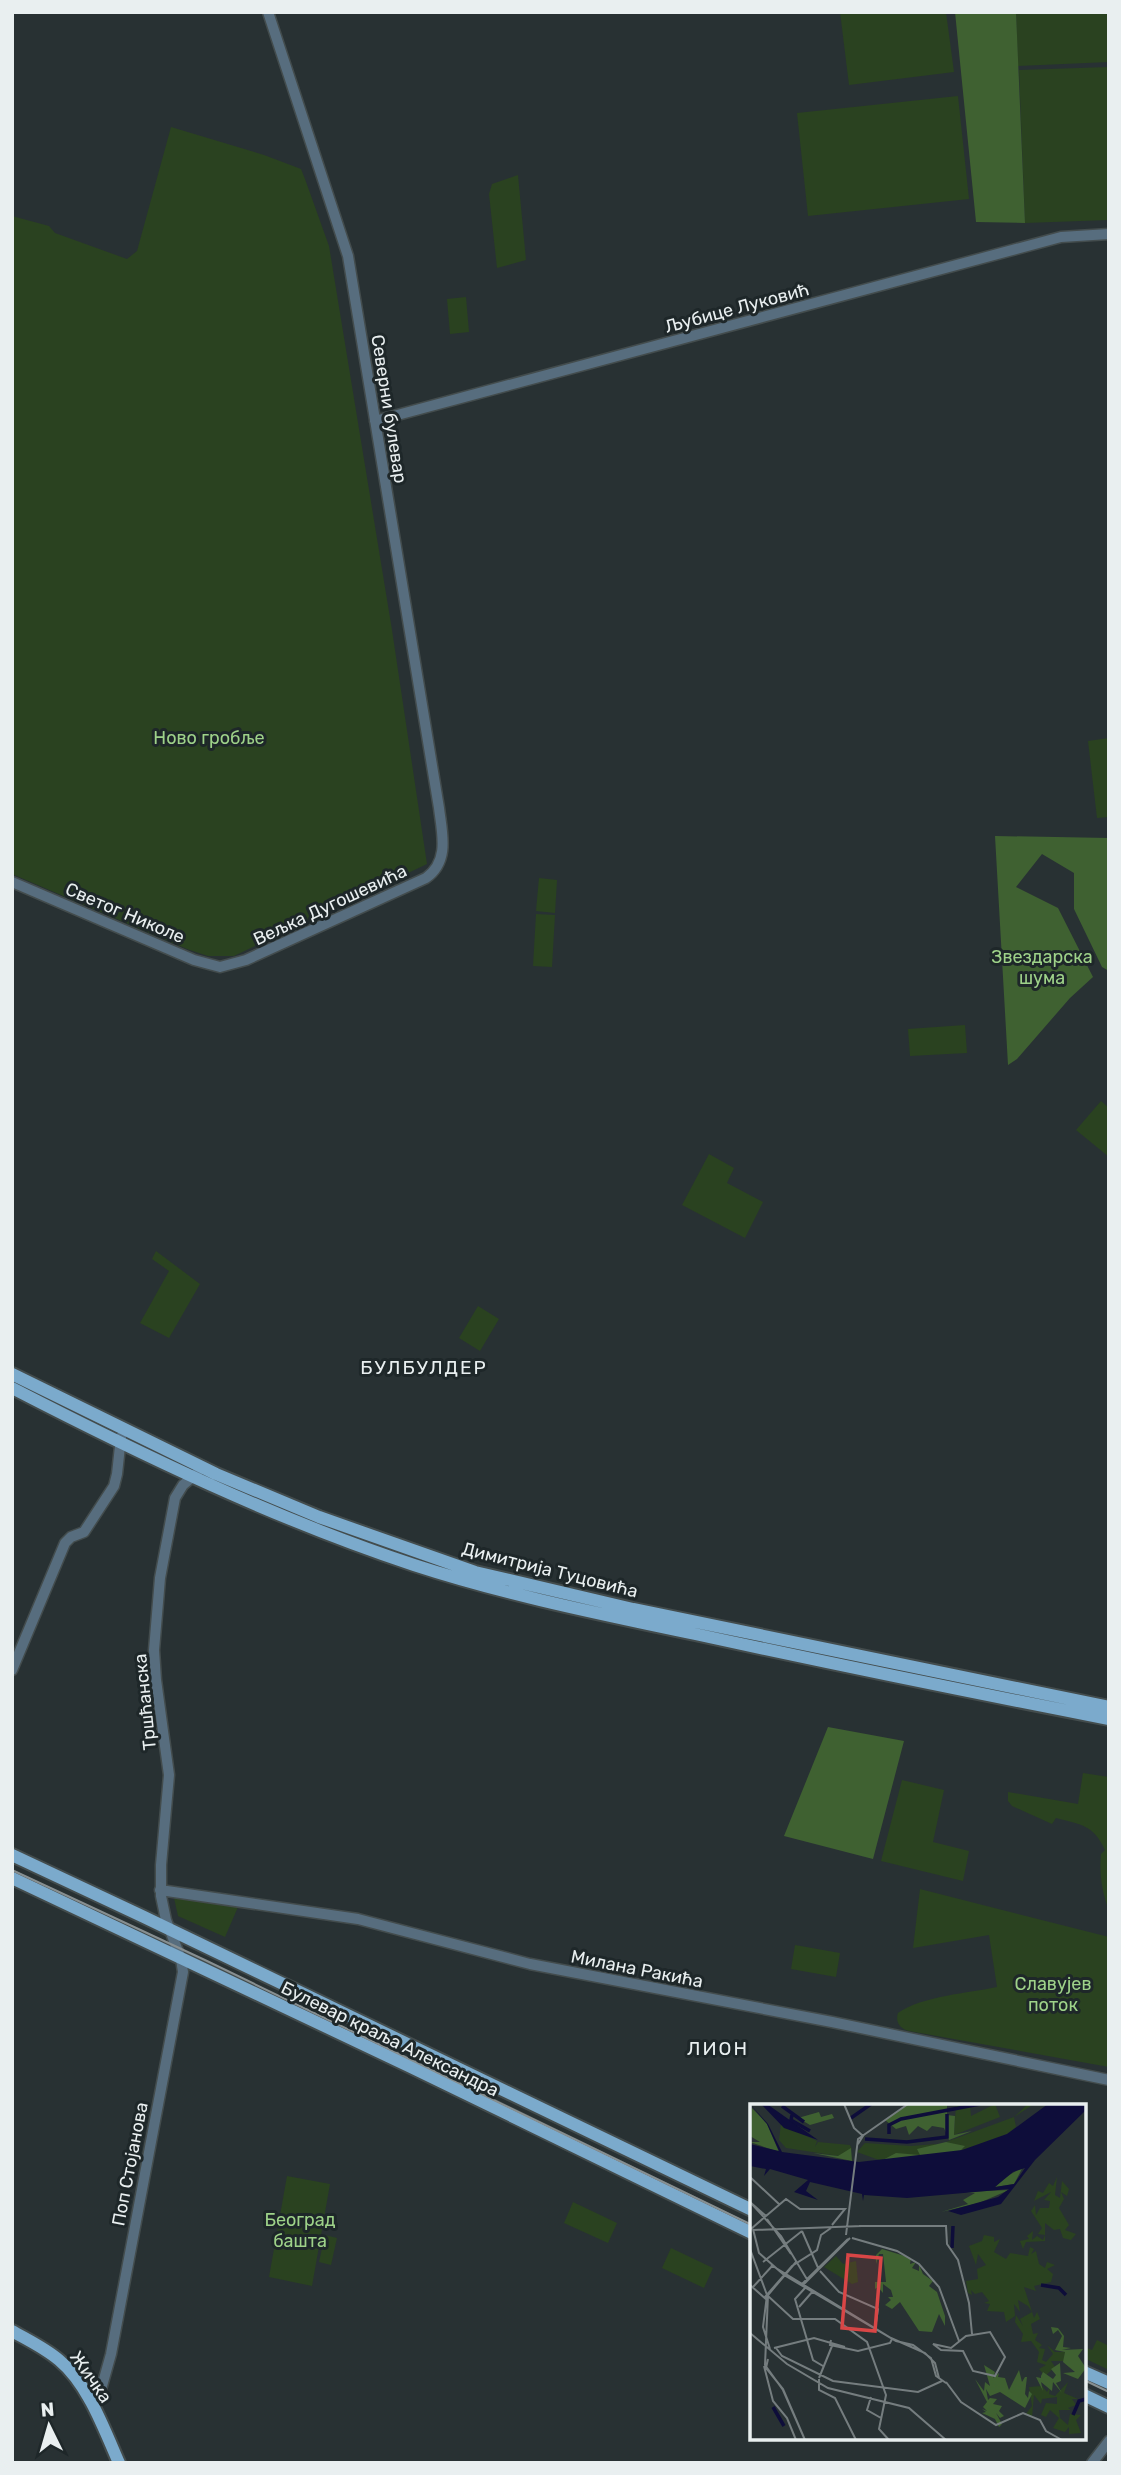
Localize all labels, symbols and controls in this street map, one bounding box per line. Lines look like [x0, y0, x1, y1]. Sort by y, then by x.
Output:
street label: Љубице Луковић [662, 278, 812, 338]
street label: Северни булевар [366, 333, 412, 485]
park label: Ново гробље [153, 727, 265, 749]
street label: Вељка Дугошевића [250, 860, 410, 950]
street label: Светог Николе [62, 878, 188, 948]
park label: Звездарска шума [991, 946, 1093, 989]
district label: БУЛБУЛДЕР [360, 1356, 488, 1379]
street label: Димитрија Туцовића [460, 1537, 640, 1603]
street label: Тршћанска [129, 1653, 161, 1751]
street label: Милана Ракића [569, 1945, 705, 1993]
park label: Славујев поток [1014, 1973, 1092, 2016]
street label: Булевар краља Александра [278, 1977, 502, 2101]
district label: ЛИОН [687, 2037, 749, 2060]
street label: Поп Стојанова [107, 2100, 153, 2228]
inset map [750, 2104, 1086, 2440]
park label: Београд башта [264, 2209, 336, 2252]
street label: Жичка [65, 2347, 117, 2407]
north arrow [14, 2391, 84, 2461]
text: N [40, 2398, 55, 2422]

